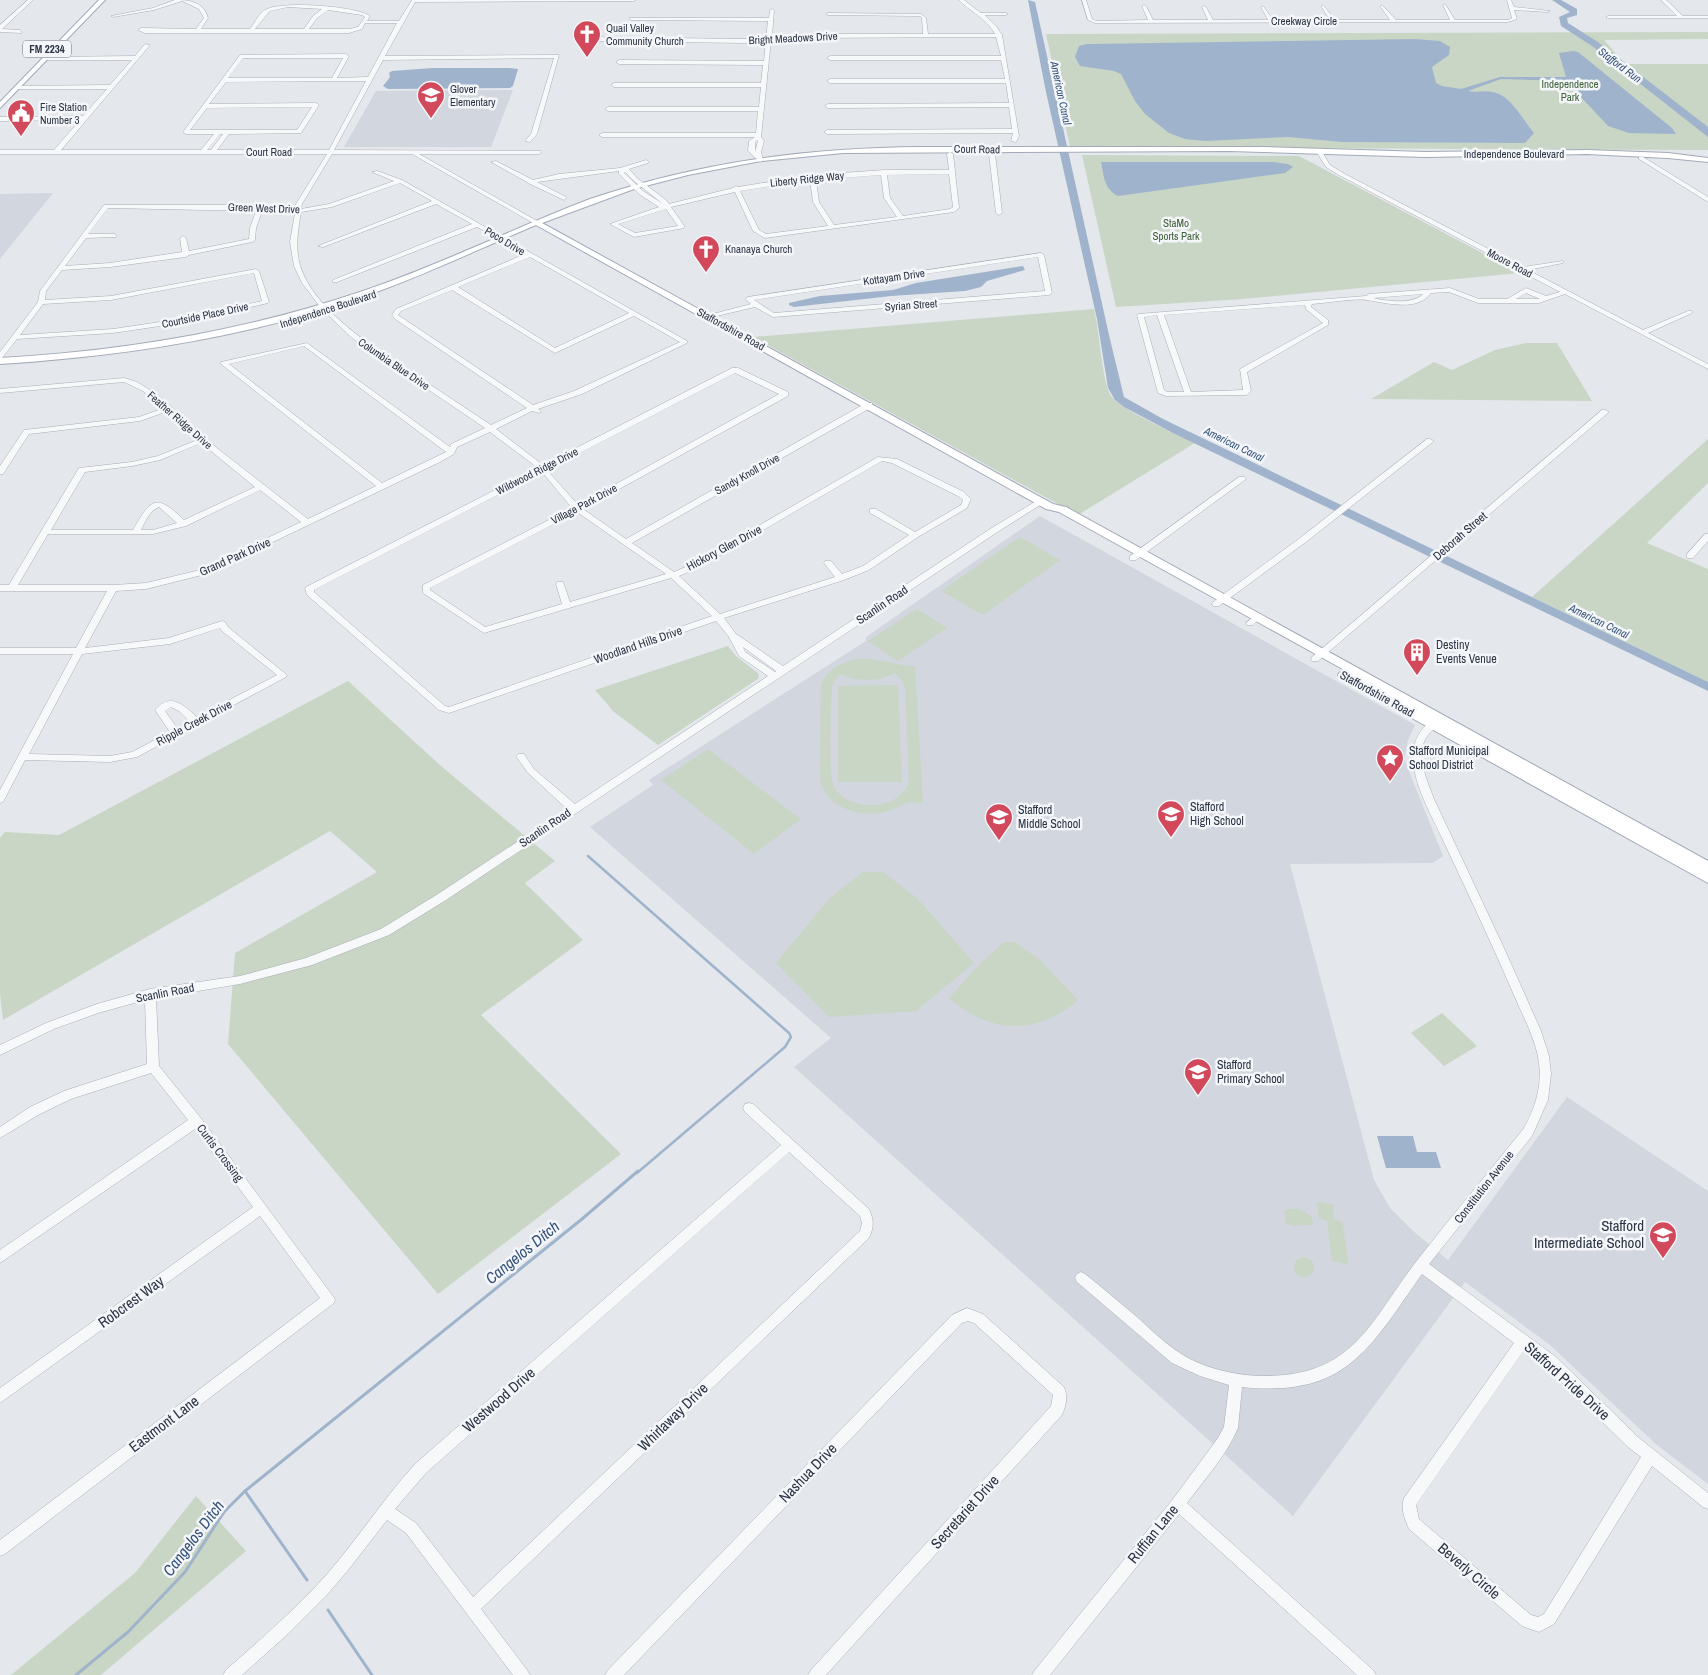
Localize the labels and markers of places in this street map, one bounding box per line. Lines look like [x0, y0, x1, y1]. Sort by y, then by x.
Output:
church icon: Quail Valley Community Church [572, 19, 602, 58]
place label: Quail Valley Community Church [606, 21, 684, 48]
school or university icon: Glover Elementary [416, 80, 446, 119]
place label: Glover Elementary [450, 82, 496, 109]
public building icon: Fire Station Number 3 [6, 98, 36, 137]
place label: Fire Station Number 3 [40, 100, 87, 127]
church icon: Knanaya Church [691, 234, 721, 273]
place label: Knanaya Church [725, 242, 792, 256]
building icon: Destiny Events Venue [1402, 637, 1432, 676]
place label: Destiny Events Venue [1436, 637, 1497, 667]
place icon: Stafford Municipal School District [1375, 743, 1405, 782]
place label: Stafford Municipal School District [1409, 743, 1489, 773]
school or university icon: Stafford High School [1156, 799, 1186, 838]
place label: Stafford High School [1190, 799, 1244, 829]
school or university icon: Stafford Middle School [984, 802, 1014, 841]
place label: Stafford Middle School [1018, 802, 1080, 832]
school or university icon: Stafford Primary School [1183, 1057, 1213, 1096]
place label: Stafford Primary School [1217, 1057, 1284, 1087]
place label: Stafford Intermediate School [1534, 1215, 1644, 1253]
school or university icon: Stafford Intermediate School [1648, 1220, 1678, 1259]

